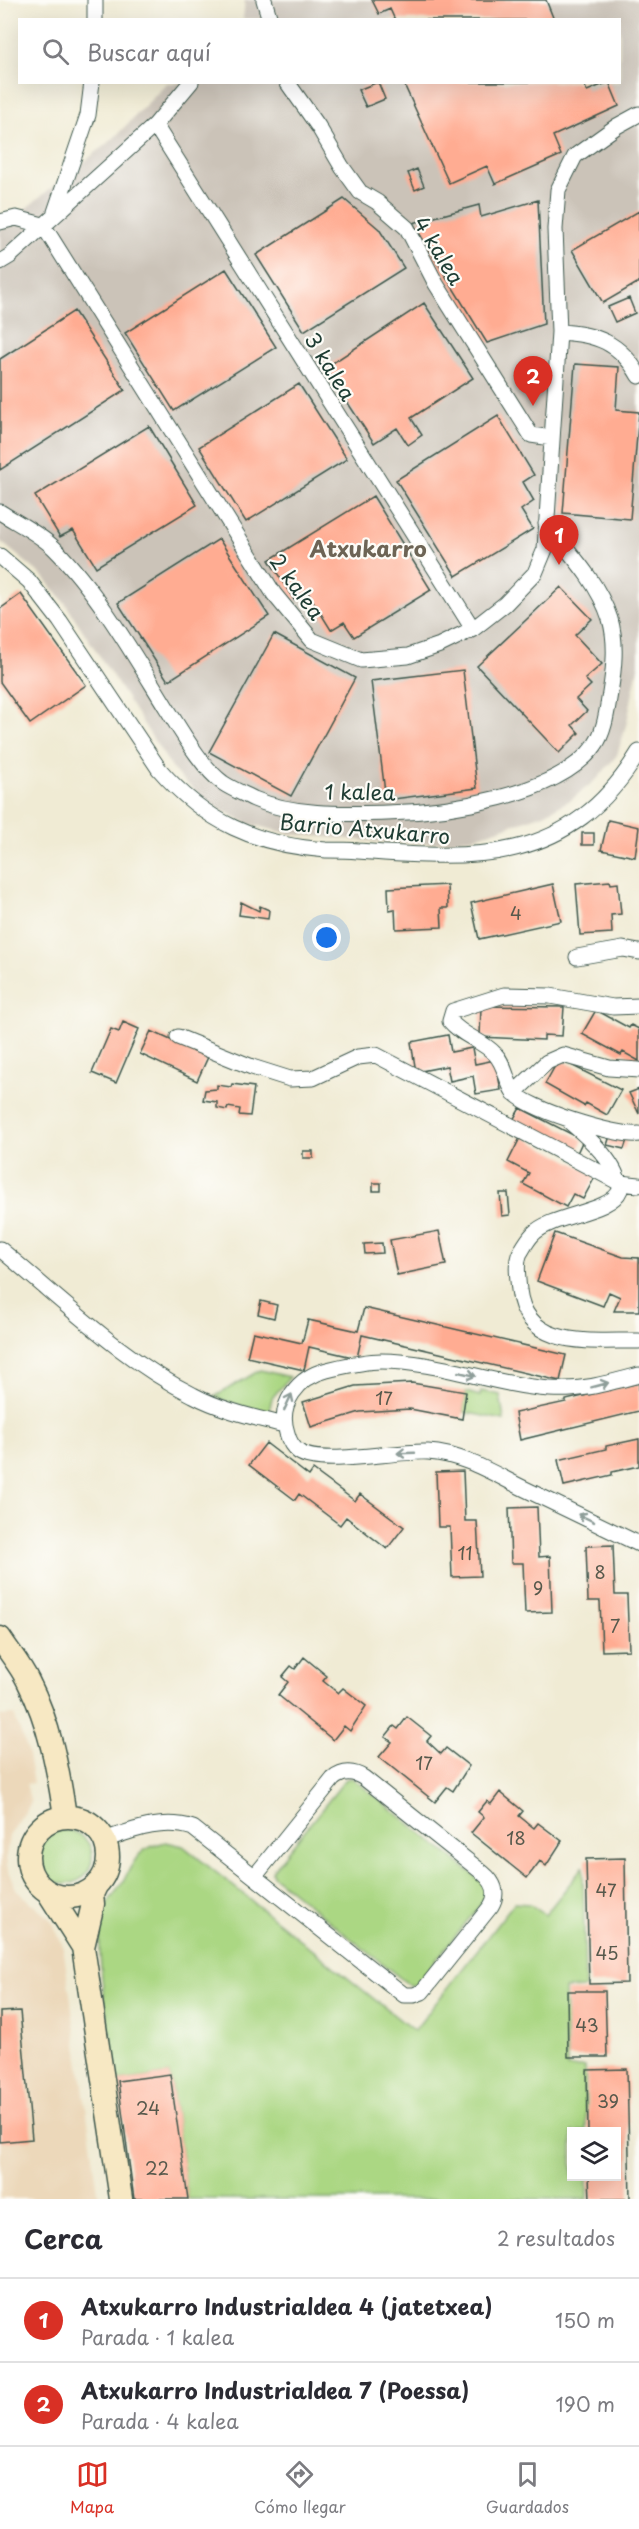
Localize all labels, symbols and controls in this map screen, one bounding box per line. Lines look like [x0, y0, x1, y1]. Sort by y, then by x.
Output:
search box [18, 18, 621, 84]
icon: search [39, 35, 72, 68]
text: Buscar aquí [87, 35, 211, 68]
street label: 4 kalea [407, 209, 473, 291]
street label: 3 kalea [297, 326, 365, 406]
pin: 2 [514, 356, 552, 406]
pin: 1 [540, 516, 578, 565]
district label: Atxukarro [308, 531, 427, 564]
street label: 2 kalea [263, 546, 333, 626]
street label: 1 kalea [324, 774, 396, 808]
street label: Barrio Atxukarro [278, 805, 452, 851]
house number: 4 [510, 899, 522, 926]
your location [312, 923, 341, 952]
one-way arrow [457, 1369, 476, 1381]
one-way arrow [590, 1379, 609, 1390]
house number: 17 [375, 1384, 393, 1411]
one-way arrow [283, 1394, 294, 1412]
one-way arrow [396, 1447, 416, 1459]
one-way arrow [578, 1512, 596, 1524]
house number: 11 [457, 1539, 473, 1566]
house number: 8 [594, 1558, 606, 1585]
house number: 9 [533, 1574, 543, 1601]
house number: 7 [610, 1612, 620, 1639]
house number: 17 [415, 1749, 433, 1776]
house number: 18 [506, 1824, 526, 1851]
house number: 47 [595, 1876, 617, 1903]
house number: 45 [596, 1939, 619, 1966]
house number: 43 [575, 2011, 599, 2038]
house number: 39 [597, 2087, 619, 2114]
house number: 24 [136, 2094, 160, 2121]
map controls [567, 2127, 621, 2181]
button: layers [567, 2127, 621, 2181]
house number: 22 [145, 2154, 169, 2181]
text: Cerca [24, 2219, 103, 2258]
text: 2 resultados [497, 2223, 615, 2253]
text: Atxukarro Industrialdea 4 (jatetxea) [81, 2289, 493, 2322]
text: 1 [39, 2305, 48, 2335]
text: 150 m [555, 2305, 615, 2335]
text: Parada · 1 kalea [81, 2322, 234, 2352]
text: Atxukarro Industrialdea 7 (Poessa) [81, 2373, 469, 2406]
text: 2 [36, 2389, 51, 2419]
text: 190 m [556, 2389, 615, 2419]
text: Parada · 4 kalea [81, 2406, 239, 2436]
tab: Mapa [70, 2458, 114, 2518]
tab: Cómo llegar [254, 2458, 346, 2518]
tab: Guardados [486, 2458, 569, 2518]

